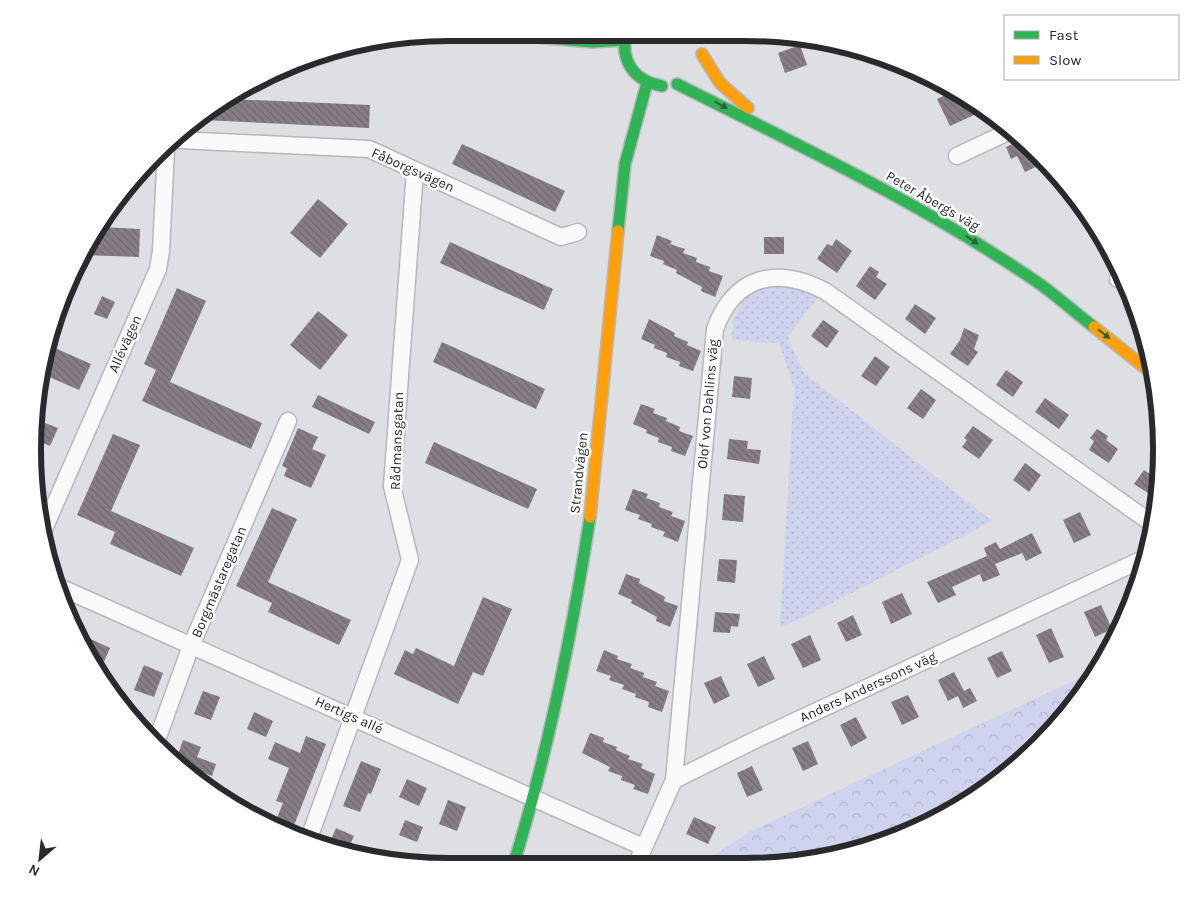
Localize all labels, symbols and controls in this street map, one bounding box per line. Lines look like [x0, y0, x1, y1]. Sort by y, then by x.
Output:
legend [1004, 15, 1179, 80]
text: Fast [1049, 26, 1079, 44]
text: Slow [1049, 51, 1081, 69]
one-way arrow [714, 100, 728, 109]
street label: Fåborgsvägen [369, 144, 457, 196]
street label: Peter Åbergs väg [883, 167, 983, 235]
one-way arrow [965, 236, 978, 245]
street label: Allévägen [105, 313, 145, 375]
one-way arrow [1097, 329, 1110, 340]
street label: Olof von Dahlins väg [694, 338, 722, 470]
street label: Rådmansgatan [387, 392, 407, 490]
street label: Strandvägen [566, 432, 592, 514]
street label: Borgmästaregatan [188, 524, 250, 640]
street label: Anders Anderssons väg [797, 648, 939, 726]
street label: Hertigs allé [312, 693, 386, 737]
north arrow [15, 834, 65, 884]
text: N [26, 860, 43, 880]

